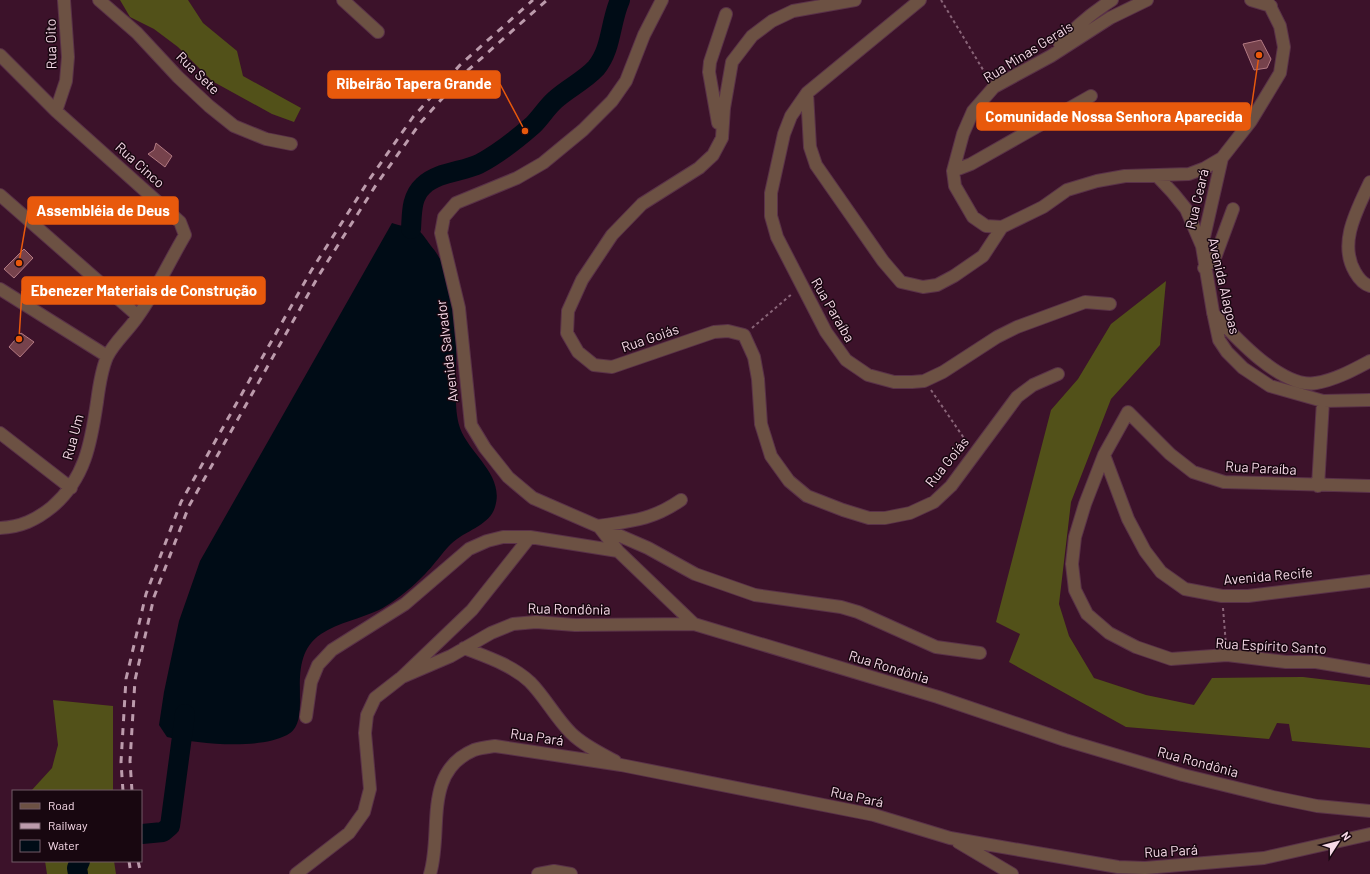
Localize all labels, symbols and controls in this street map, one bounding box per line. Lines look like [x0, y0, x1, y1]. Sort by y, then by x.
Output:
street label: Rua Minas Gerais [980, 17, 1076, 86]
street label: Rua Oito [42, 18, 59, 70]
street label: Rua Sete [173, 48, 224, 97]
callout: Ribeirão Tapera Grande [328, 71, 500, 98]
text: Ribeirão Tapera Grande [336, 74, 492, 92]
callout: Comunidade Nossa Senhora Aparecida [977, 103, 1250, 130]
text: Comunidade Nossa Senhora Aparecida [985, 107, 1243, 125]
street label: Rua Cinco [112, 138, 168, 191]
street label: Rua Ceará [1181, 167, 1212, 231]
callout: Assembléia de Deus [28, 197, 178, 224]
text: Assembléia de Deus [36, 201, 170, 219]
street label: Avenida Alagoas [1205, 236, 1244, 336]
street label: Rua Paraíba [808, 275, 859, 345]
callout: Ebenezer Materiais de Construção [22, 277, 265, 304]
text: Ebenezer Materiais de Construção [31, 281, 257, 299]
street label: Avenida Salvador [432, 299, 461, 403]
street label: Rua Goiás [619, 320, 681, 355]
street label: Rua Um [58, 412, 87, 462]
street label: Rua Goiás [921, 433, 972, 490]
street label: Rua Paraíba [1225, 457, 1297, 478]
street label: Avenida Recife [1223, 563, 1313, 588]
street label: Rua Rondônia [527, 599, 611, 618]
street label: Rua Espírito Santo [1215, 634, 1327, 657]
street label: Rua Rondônia [847, 646, 931, 687]
street label: Rua Pará [509, 724, 565, 749]
street label: Rua Rondônia [1156, 743, 1240, 780]
street label: Rua Pará [829, 783, 885, 810]
legend [12, 790, 142, 862]
text: Road [48, 798, 75, 812]
text: Railway [48, 818, 88, 832]
north arrow [1318, 822, 1358, 862]
text: N [1339, 829, 1354, 843]
text: Water [48, 838, 80, 852]
street label: Rua Pará [1144, 841, 1198, 860]

